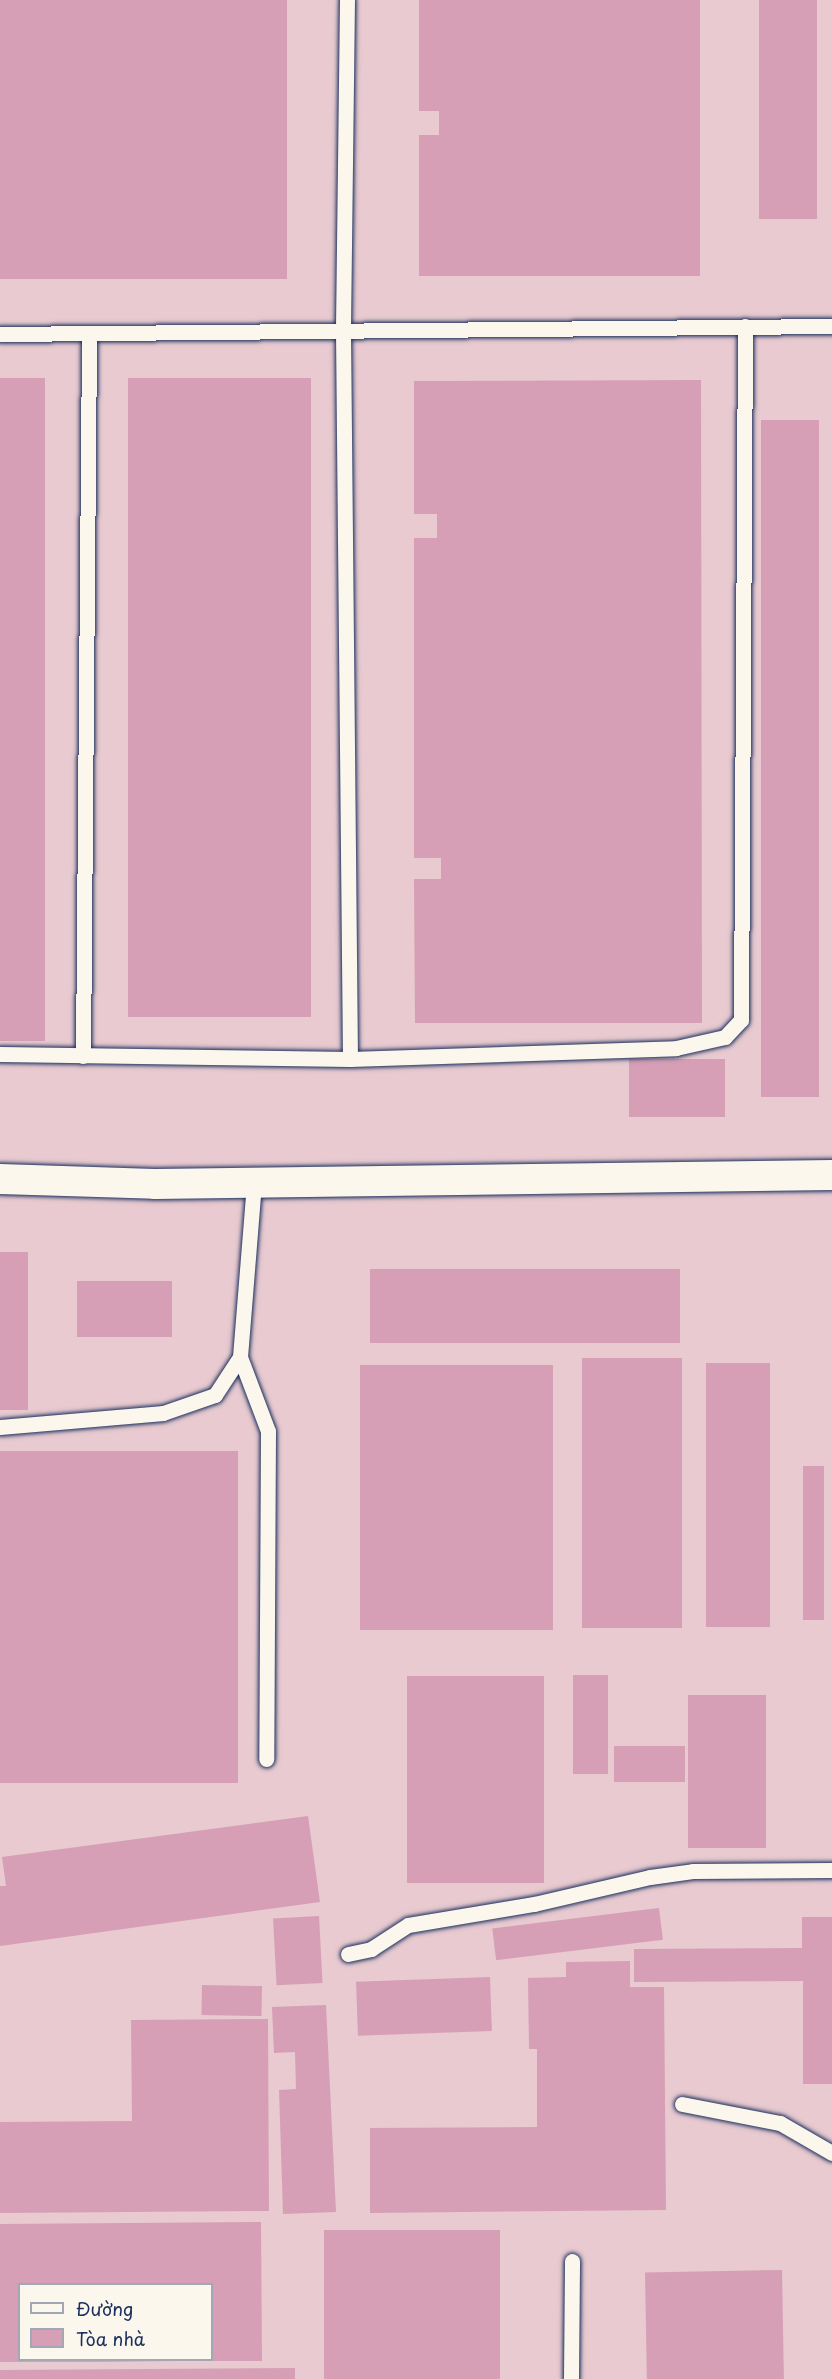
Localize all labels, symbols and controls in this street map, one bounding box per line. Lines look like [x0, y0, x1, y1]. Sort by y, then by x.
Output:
legend [18, 2283, 213, 2361]
text: Đường [76, 2295, 133, 2322]
text: Tòa nhà [76, 2325, 145, 2352]

